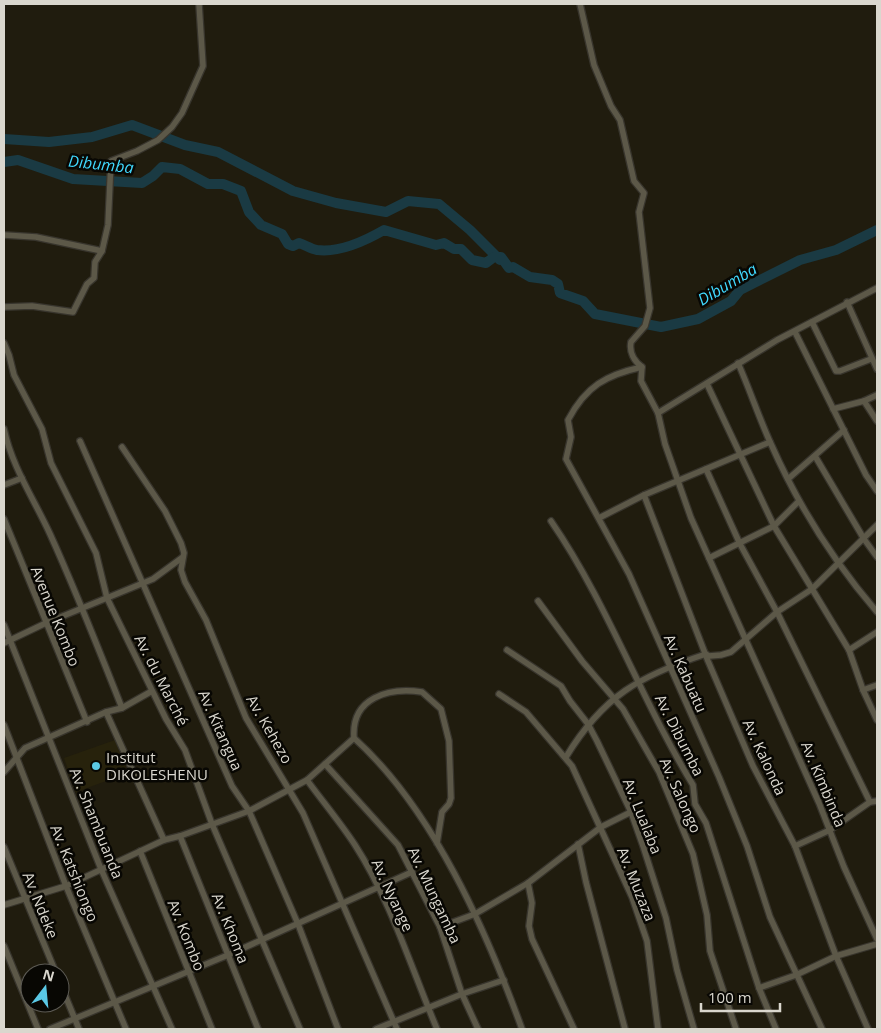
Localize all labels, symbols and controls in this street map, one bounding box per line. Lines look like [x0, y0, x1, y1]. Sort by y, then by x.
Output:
water label: Dibumba [67, 150, 135, 178]
water label: Dibumba [693, 258, 761, 310]
street label: Avenue Kombo [27, 563, 85, 669]
street label: Av. du Marché [130, 631, 194, 729]
street label: Av. Kabuatu [660, 631, 712, 715]
street label: Av. Kitangua [194, 686, 248, 774]
street label: Av. Kehezo [242, 691, 298, 767]
street label: Av. Dibumba [651, 691, 709, 779]
street label: Av. Kalonda [739, 716, 791, 798]
street label: Av. Kimbinda [797, 738, 851, 830]
place label: Institut DIKOLESHENU [106, 747, 208, 784]
street label: Av. Salongo [655, 754, 707, 836]
marker: Institut DIKOLESHENU [90, 760, 102, 772]
street label: Av. Shambuanda [66, 765, 128, 881]
street label: Av. Lualaba [619, 775, 667, 857]
street label: Av. Katshiongo [46, 821, 104, 925]
street label: Av. Mungamba [404, 843, 466, 947]
street label: Av. Muzaza [613, 844, 661, 924]
street label: Av. Nyange [368, 856, 418, 934]
street label: Av. Ndeke [19, 869, 63, 941]
street label: Av. Khoma [208, 890, 254, 966]
street label: Av. Kombo [164, 896, 210, 974]
north arrow [20, 963, 70, 1013]
text: N [41, 964, 57, 986]
scale bar [701, 980, 780, 1012]
text: 100 m [708, 987, 752, 1007]

